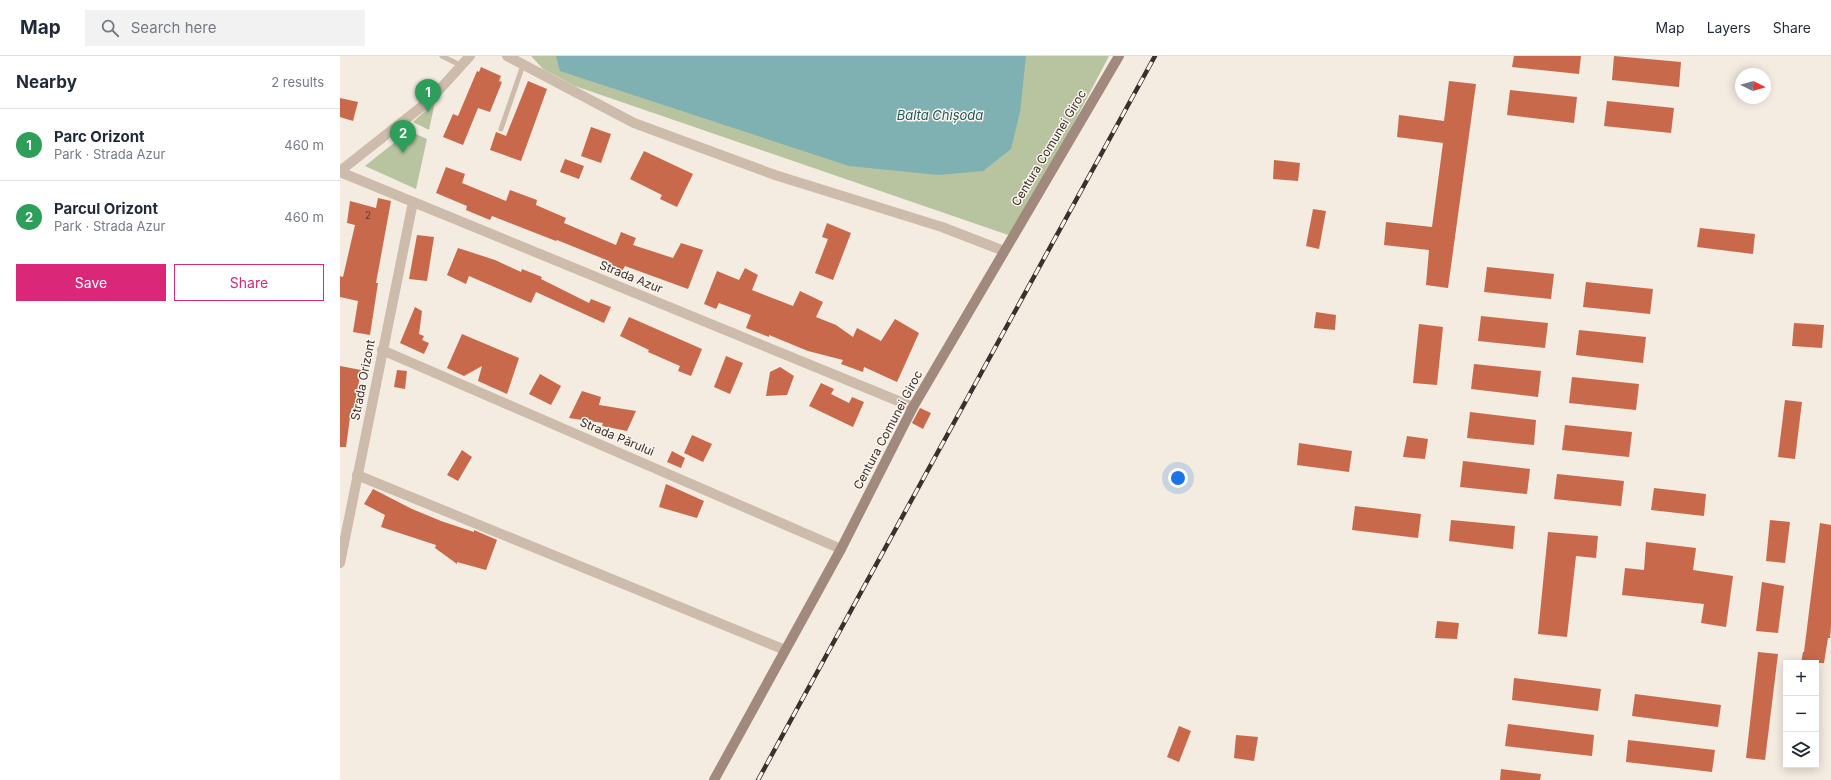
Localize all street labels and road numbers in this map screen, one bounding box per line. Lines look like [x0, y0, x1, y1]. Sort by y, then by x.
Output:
street label: Centura Comunei Giroc [1008, 87, 1089, 208]
street label: Strada Azur [597, 257, 665, 296]
street label: Strada Orizont [347, 338, 378, 421]
street label: Centura Comunei Giroc [850, 368, 925, 492]
street label: Strada Părului [578, 414, 657, 459]

